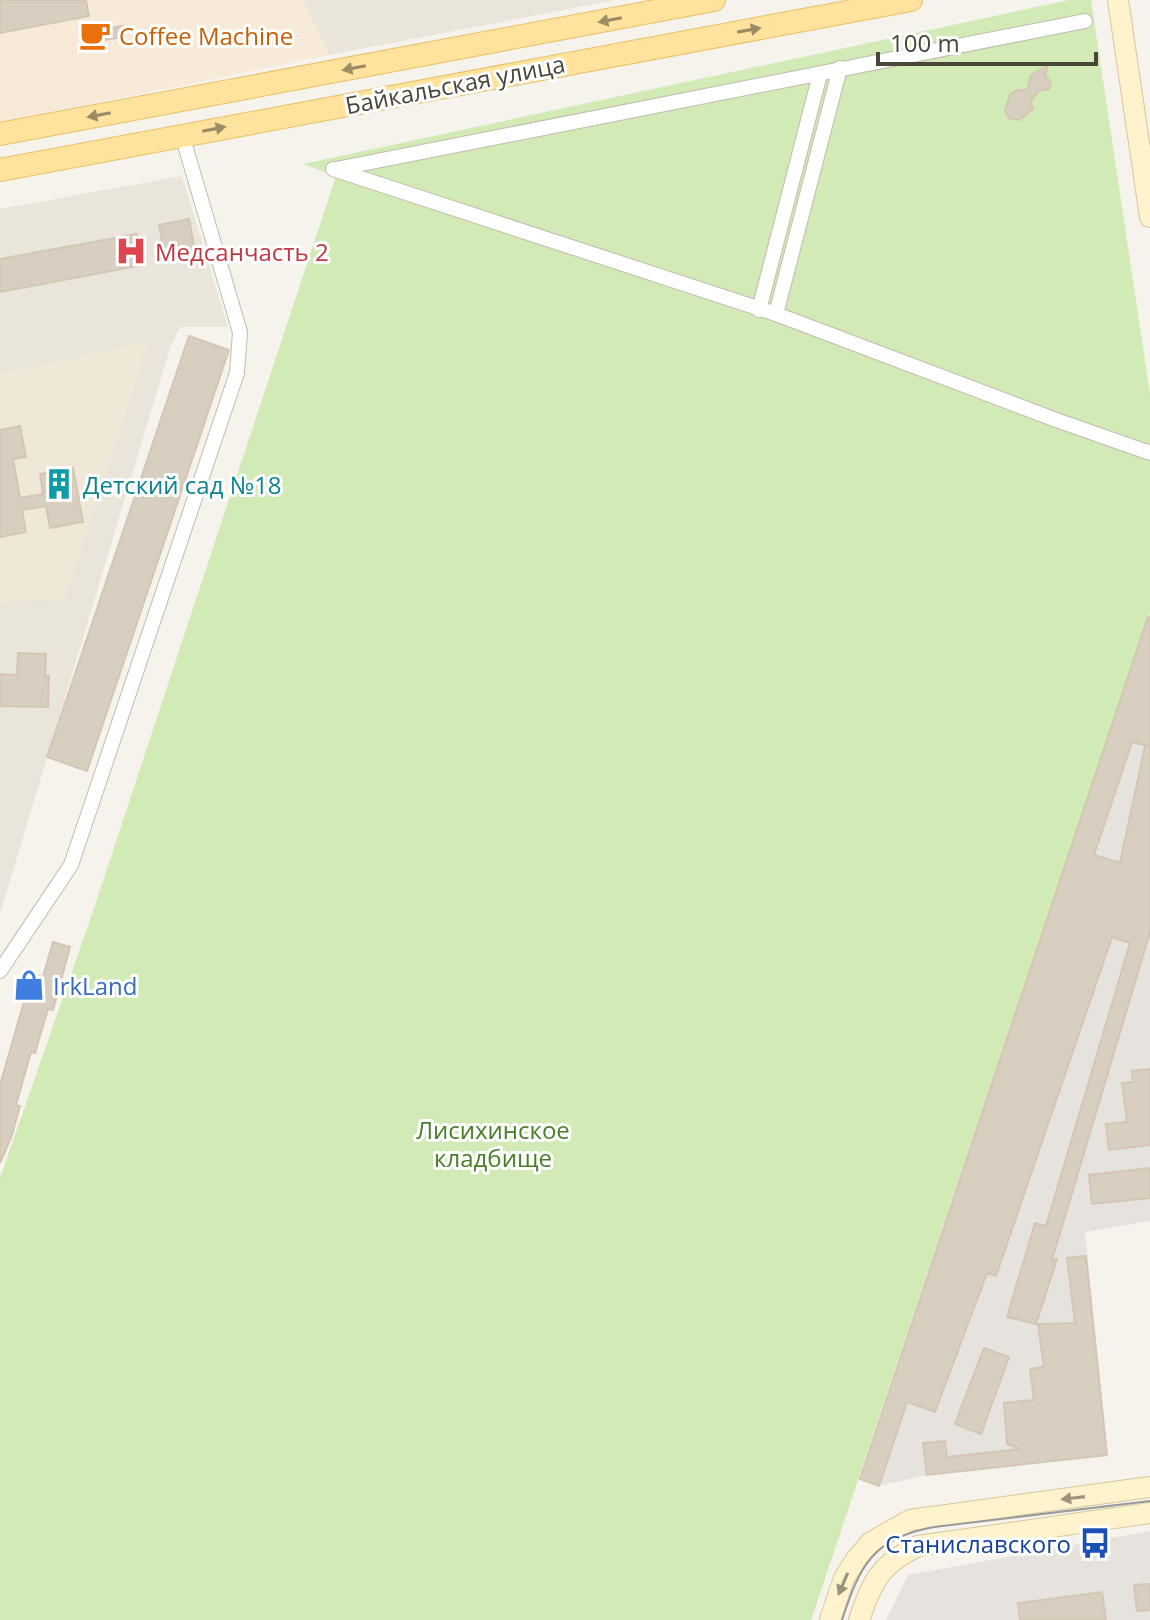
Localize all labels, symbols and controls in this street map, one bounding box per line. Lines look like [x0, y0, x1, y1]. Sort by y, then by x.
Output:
one-way arrow [597, 15, 622, 27]
scale bar [878, 16, 1096, 66]
cafe icon: Coffee Machine [78, 18, 112, 52]
place label: Coffee Machine [119, 19, 293, 52]
one-way arrow [737, 23, 762, 35]
text: 100 m [890, 26, 960, 59]
street label: Байкальская улица [342, 47, 568, 121]
one-way arrow [342, 62, 367, 74]
one-way arrow [86, 110, 111, 122]
one-way arrow [202, 122, 227, 134]
hospital icon: Медсанчасть 2 [114, 234, 148, 268]
place label: Медсанчасть 2 [155, 235, 329, 268]
building icon: Детский сад №18 [42, 467, 76, 501]
place label: Детский сад №18 [83, 468, 282, 501]
shop icon: IrkLand [12, 968, 46, 1002]
place label: IrkLand [53, 969, 137, 1002]
park label: Лисихинское кладбище [416, 1113, 570, 1174]
one-way arrow [1060, 1491, 1085, 1504]
bus stop icon: Станиславского [1078, 1526, 1112, 1560]
place label: Станиславского [885, 1527, 1071, 1560]
one-way arrow [837, 1572, 850, 1596]

